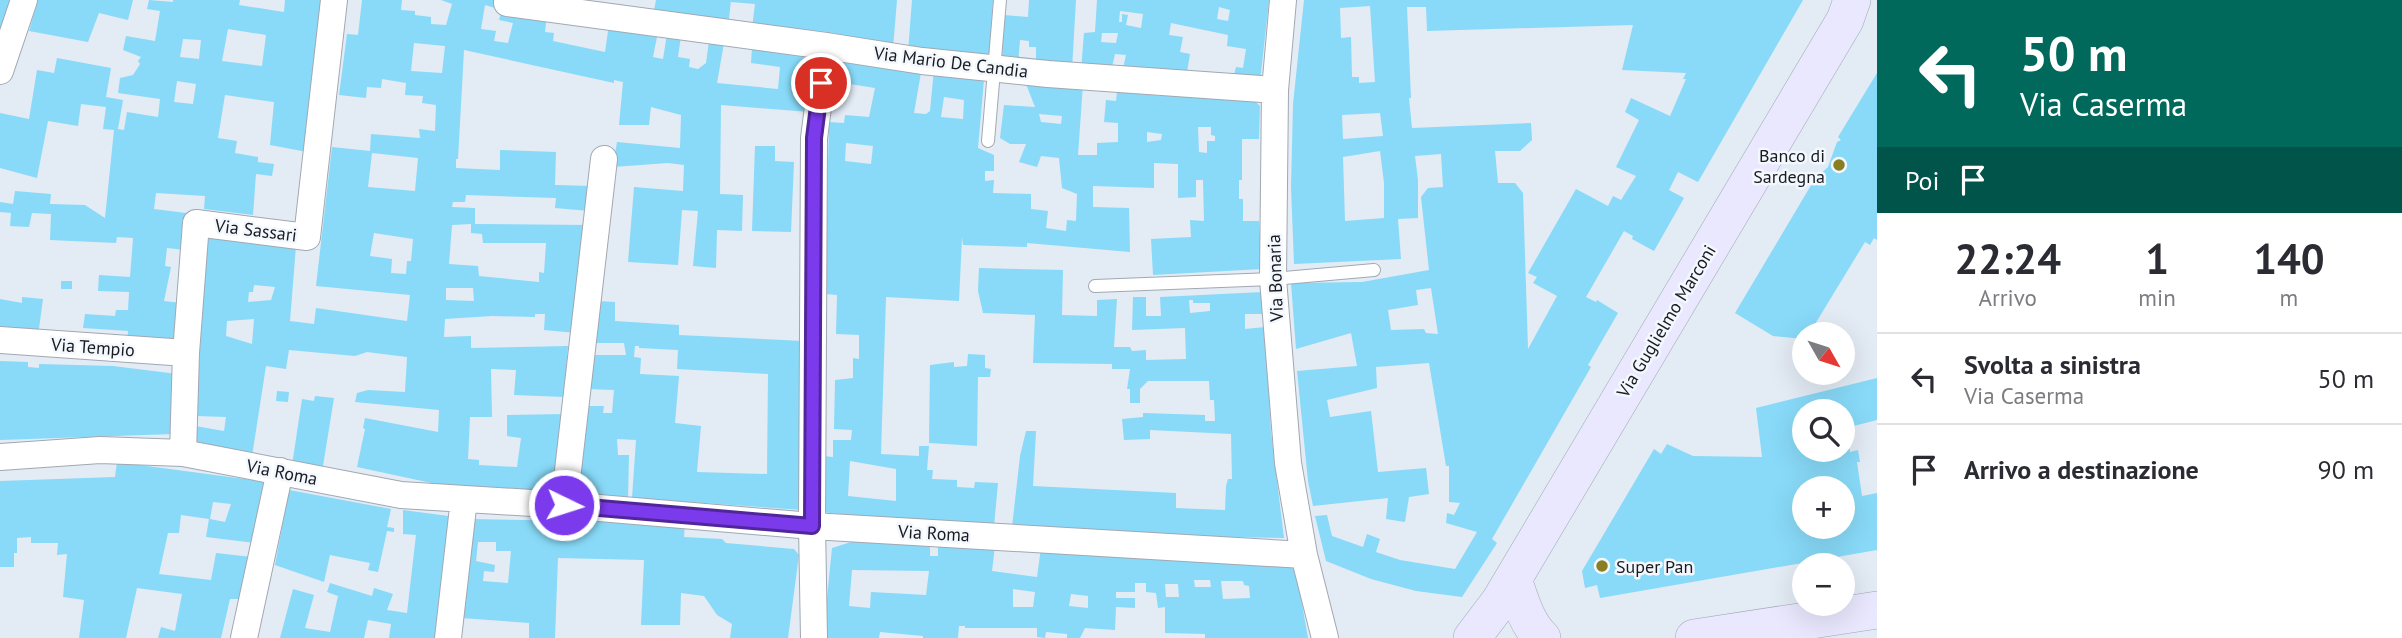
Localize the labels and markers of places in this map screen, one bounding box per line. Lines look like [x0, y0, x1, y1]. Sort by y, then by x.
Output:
pin [791, 53, 851, 113]
place label: Banco di Sardegna [1753, 144, 1825, 188]
marker: Banco di Sardegna [1831, 157, 1847, 173]
place label: Super Pan [1616, 555, 1693, 578]
marker: Super Pan [1594, 558, 1610, 574]

